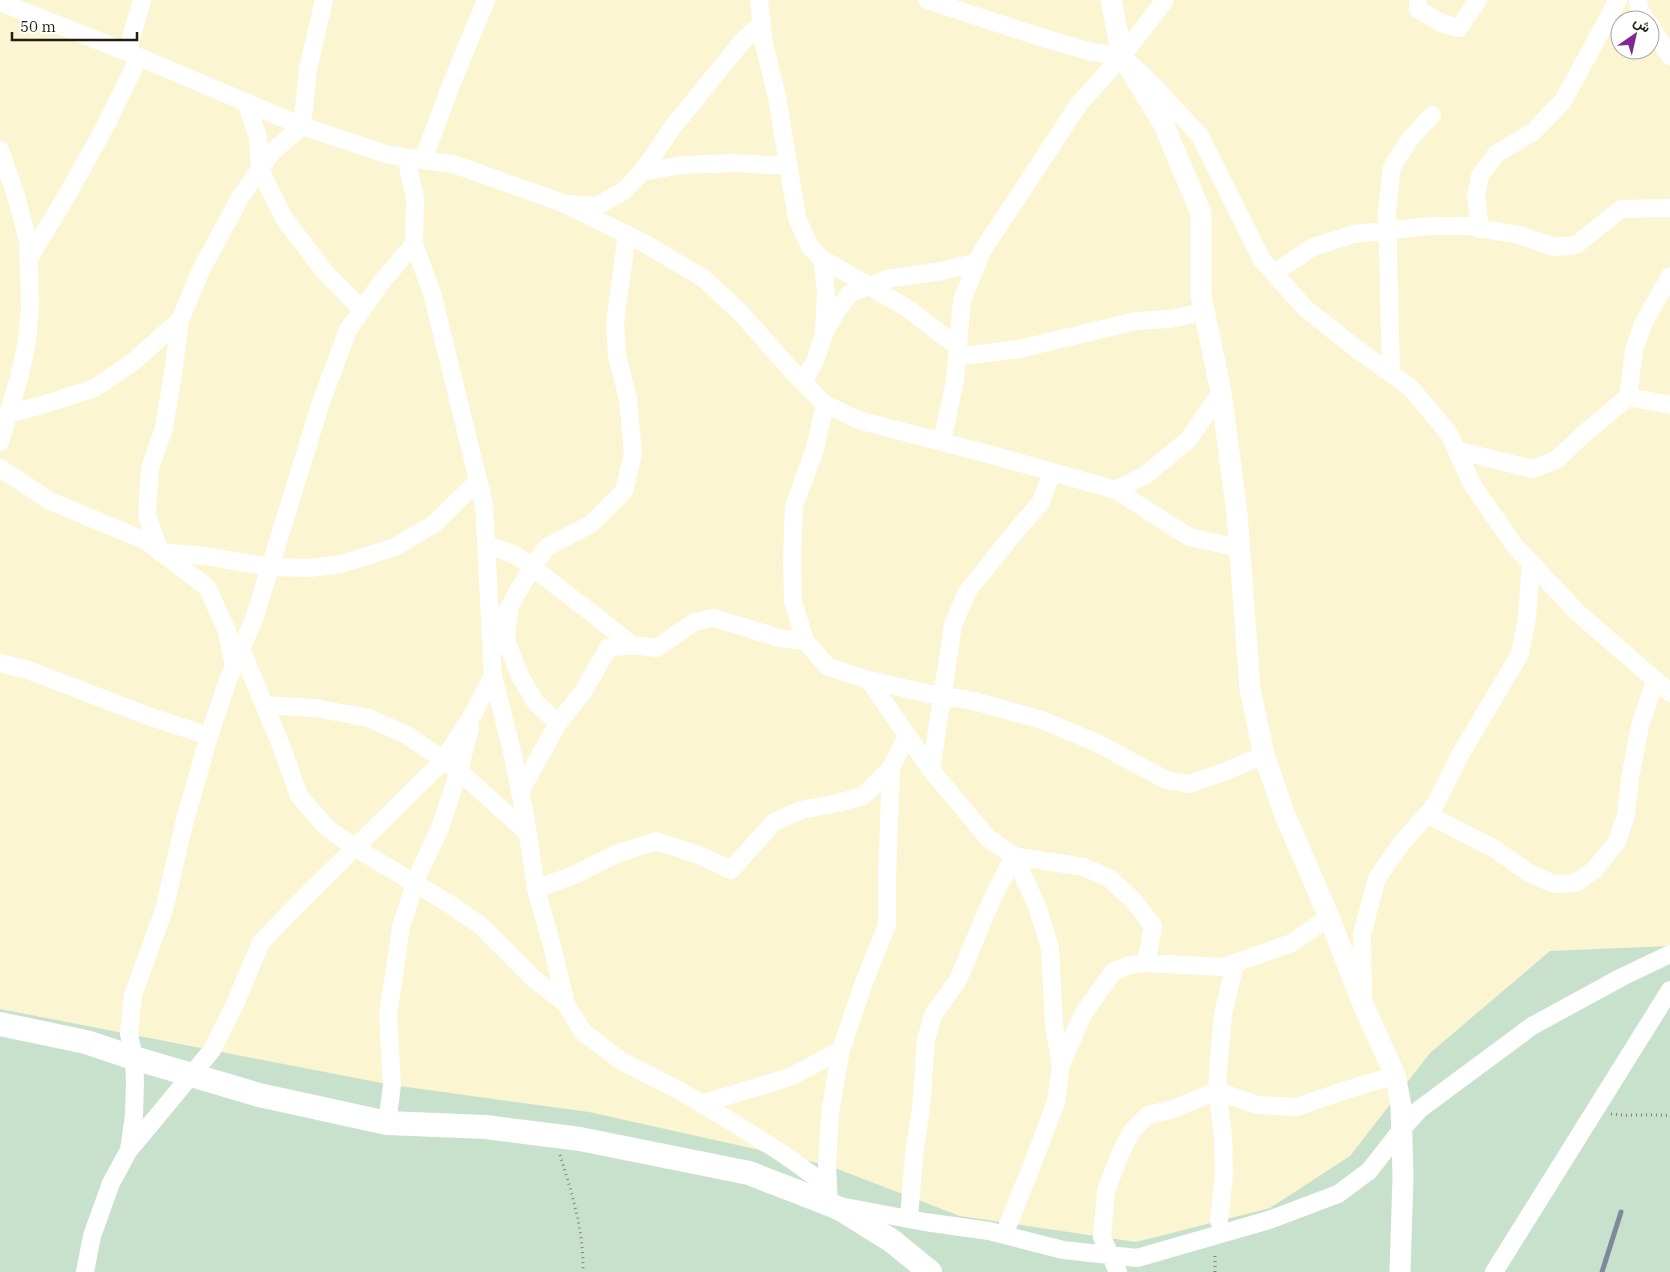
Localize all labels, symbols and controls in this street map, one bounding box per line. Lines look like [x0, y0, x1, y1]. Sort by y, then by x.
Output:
scale bar [12, 10, 138, 42]
north arrow [1610, 10, 1660, 60]
text: ش [1630, 12, 1654, 36]
text: 50 m [20, 17, 56, 36]

